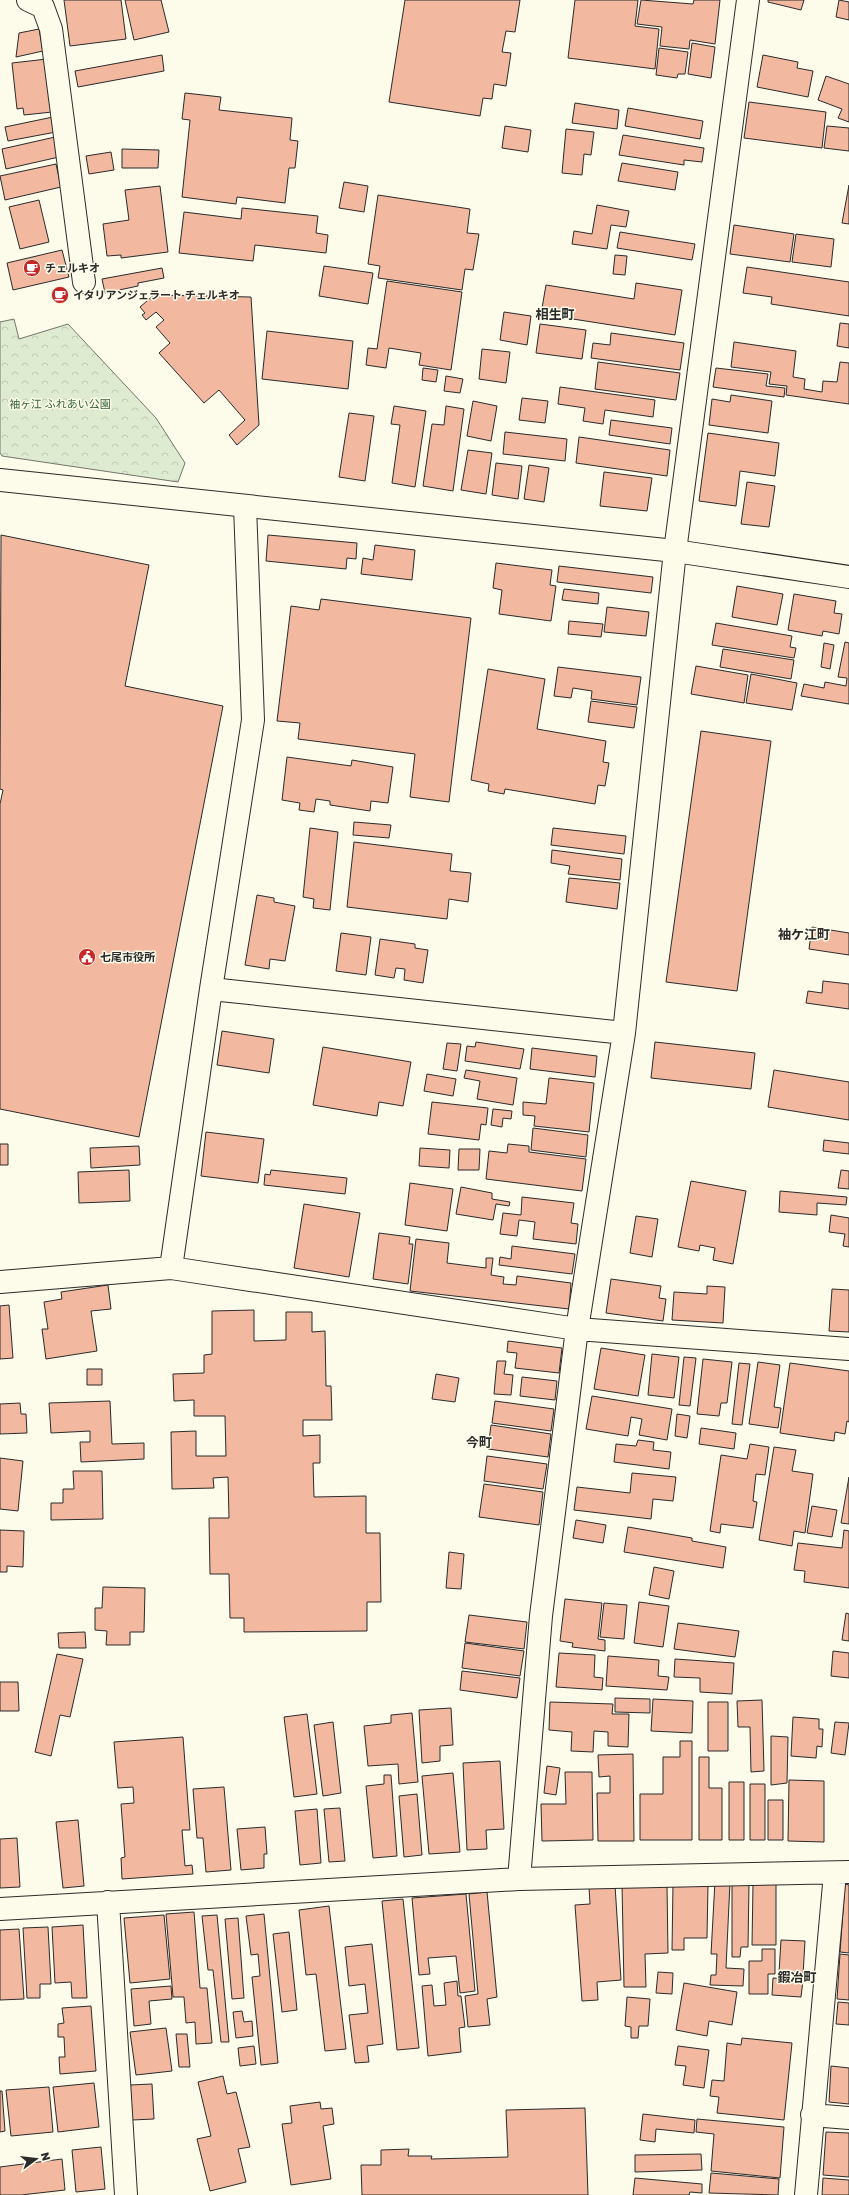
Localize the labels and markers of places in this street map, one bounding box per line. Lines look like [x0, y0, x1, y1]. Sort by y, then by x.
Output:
cafe icon: チェルキオ [22, 258, 42, 278]
place label: チェルキオ [45, 261, 100, 274]
cafe icon: イタリアンジェラート チェルキオ [50, 285, 70, 305]
place label: イタリアンジェラート チェルキオ [73, 288, 240, 301]
public building icon: 七尾市役所 [77, 947, 97, 967]
place label: 七尾市役所 [100, 950, 155, 963]

